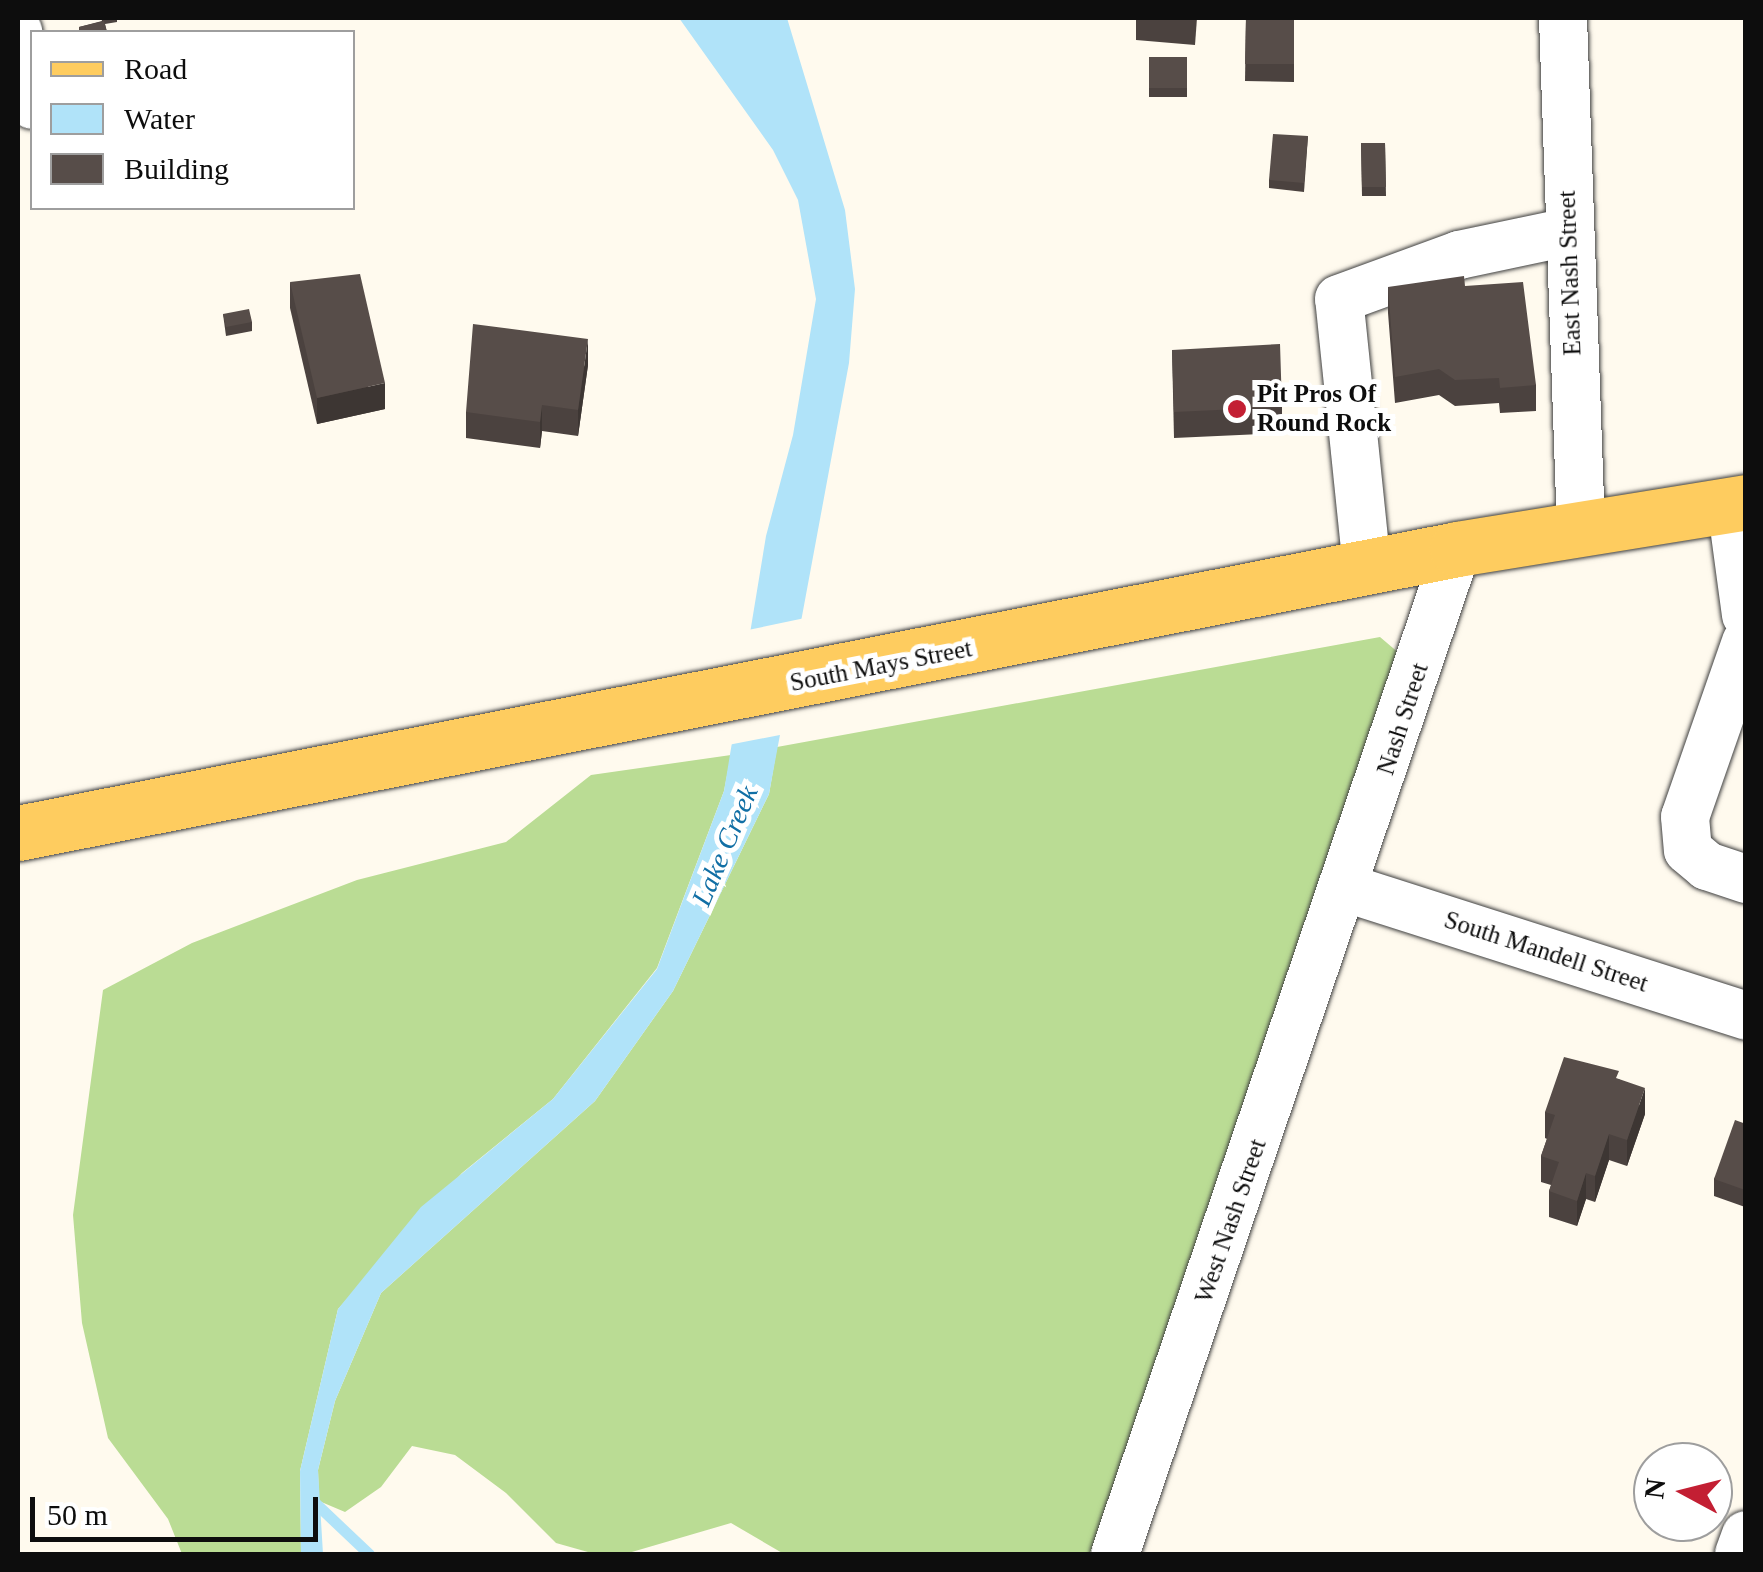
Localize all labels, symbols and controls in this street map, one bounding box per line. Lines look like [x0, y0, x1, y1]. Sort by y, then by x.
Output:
legend [30, 30, 355, 210]
text: Road [124, 52, 187, 85]
text: Water [124, 102, 195, 135]
text: Building [124, 152, 229, 185]
street label: East Nash Street [1552, 190, 1588, 356]
place label: Pit Pros Of Round Rock [1257, 380, 1391, 439]
marker: Pit Pros Of Round Rock [1226, 398, 1248, 420]
street label: South Mays Street [787, 634, 975, 698]
street label: Nash Street [1371, 659, 1435, 779]
water label: Lake Creek [685, 781, 765, 911]
street label: South Mandell Street [1440, 905, 1652, 999]
street label: West Nash Street [1189, 1135, 1273, 1307]
north arrow [1633, 1442, 1733, 1542]
scale bar [35, 1477, 322, 1539]
text: N [1638, 1477, 1671, 1500]
text: 50 m [47, 1498, 108, 1531]

